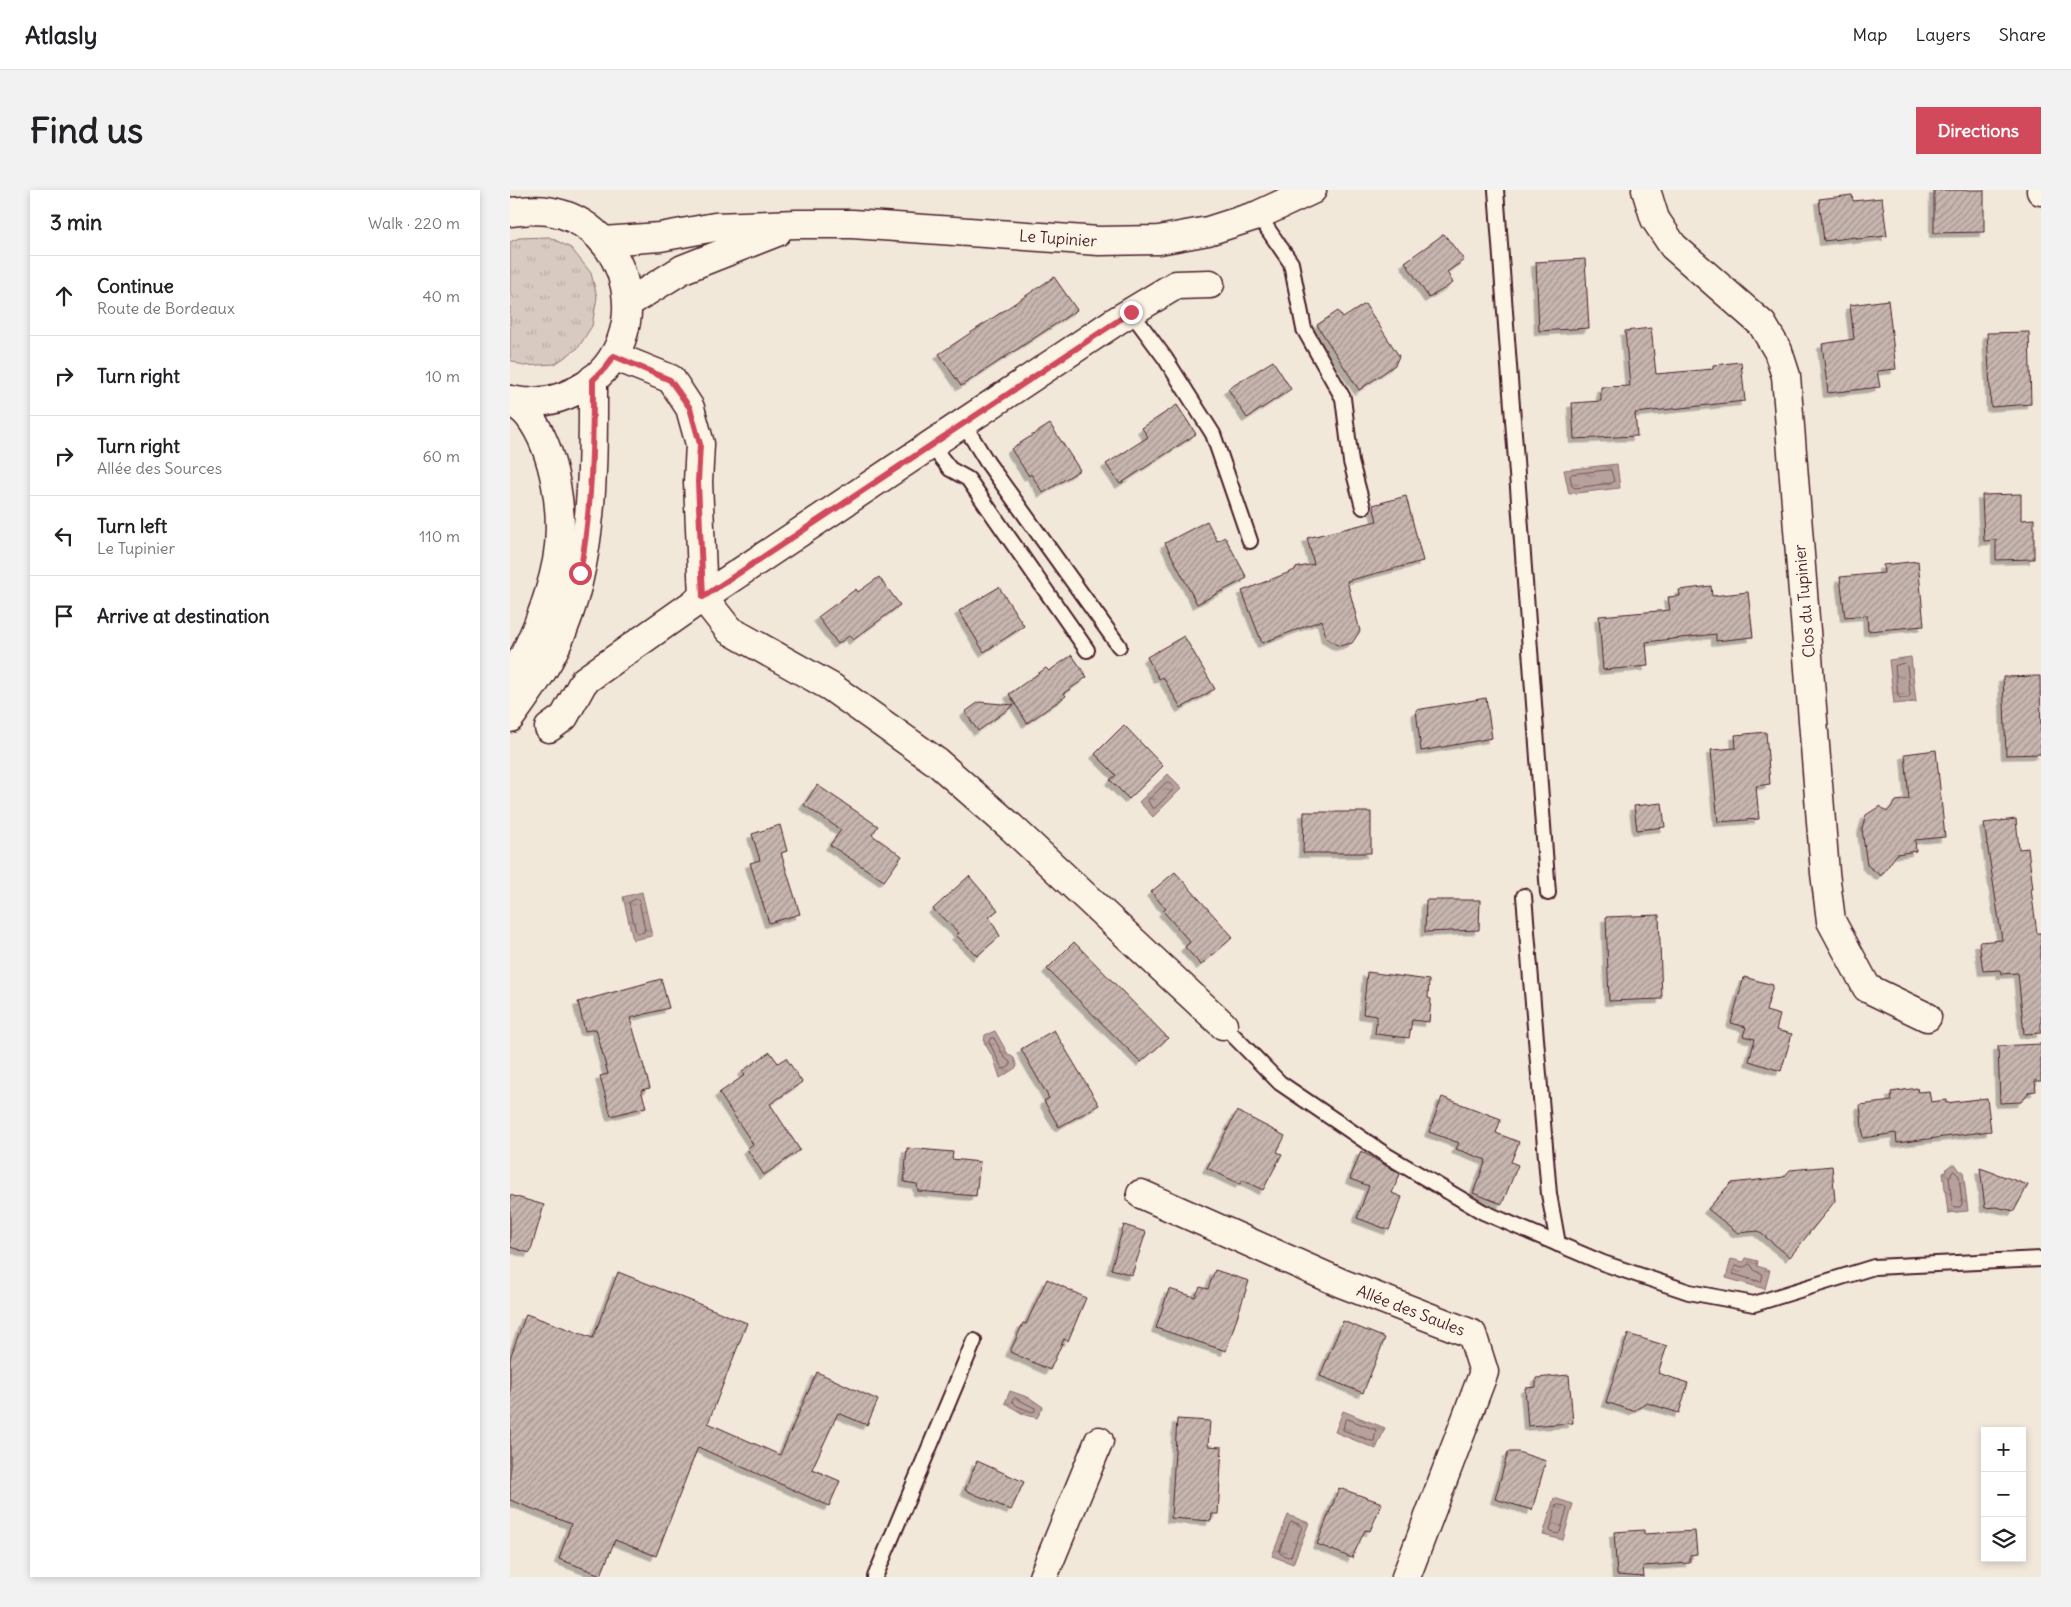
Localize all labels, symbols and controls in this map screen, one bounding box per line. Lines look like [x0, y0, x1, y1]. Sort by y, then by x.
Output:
text: Atlasly [25, 20, 97, 50]
text: Map [1852, 23, 1887, 46]
text: Layers [1915, 23, 1971, 46]
text: Share [1999, 23, 2046, 46]
button: Directions [1916, 107, 2041, 154]
text: Find us [30, 108, 143, 152]
text: 3 min [50, 209, 102, 236]
text: Walk · 220 m [368, 213, 460, 233]
street label: Le Tupinier [1018, 225, 1098, 251]
text: Continue [97, 274, 174, 298]
icon: ahead [50, 282, 78, 310]
text: 40 m [422, 286, 460, 306]
text: Route de Bordeaux [97, 298, 235, 318]
route end [1120, 301, 1143, 324]
icon: right [50, 362, 78, 390]
text: Turn right [97, 364, 180, 388]
text: 10 m [425, 366, 460, 386]
text: Turn right [97, 434, 180, 458]
icon: right [50, 442, 78, 470]
text: 60 m [422, 446, 460, 466]
text: Allée des Sources [97, 458, 222, 478]
text: Turn left [97, 514, 167, 538]
icon: left [50, 522, 78, 550]
text: 110 m [419, 526, 460, 546]
text: Le Tupinier [97, 538, 175, 558]
street label: Clos du Tupinier [1789, 543, 1819, 659]
route start [569, 562, 592, 585]
icon: arrive [50, 602, 78, 630]
text: Arrive at destination [97, 604, 270, 628]
street label: Allée des Saules [1354, 1280, 1468, 1340]
map controls [1981, 1427, 2026, 1562]
button: + [1981, 1427, 2026, 1472]
button: − [1981, 1472, 2026, 1517]
button: layers [1981, 1517, 2026, 1562]

